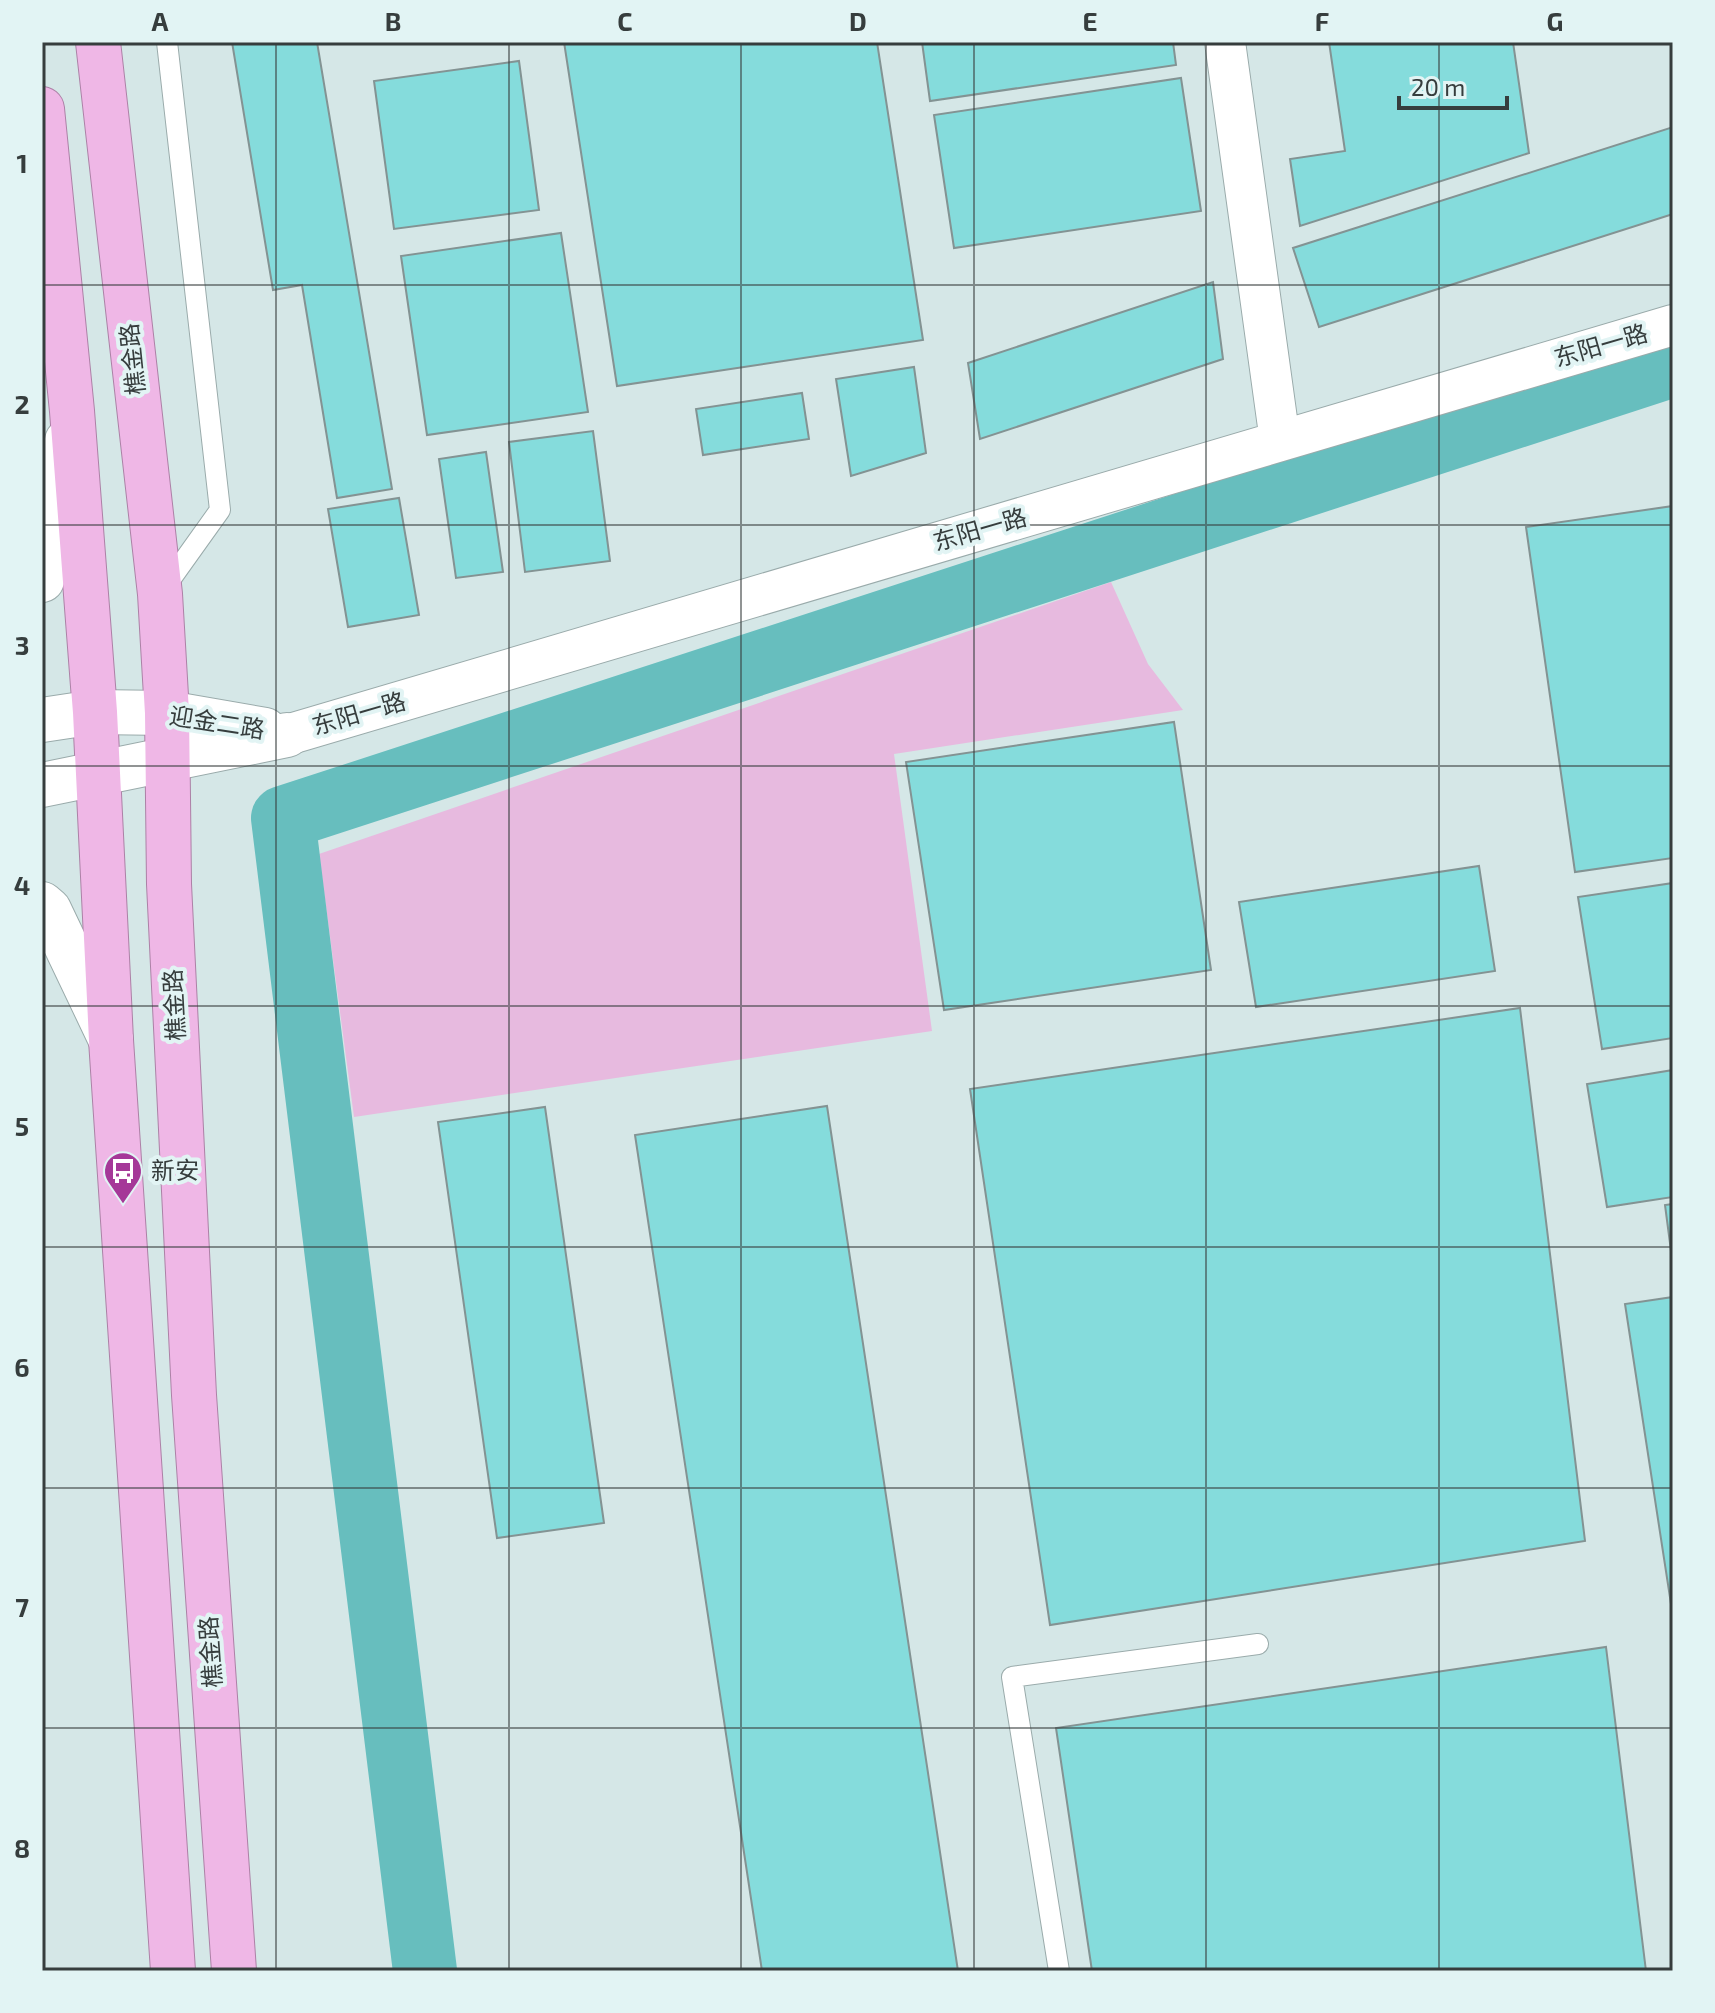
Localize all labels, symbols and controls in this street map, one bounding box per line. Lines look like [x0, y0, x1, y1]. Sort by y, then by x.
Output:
text: A [152, 5, 169, 36]
text: B [385, 5, 401, 36]
text: C [617, 5, 633, 36]
text: D [849, 5, 867, 36]
text: E [1082, 5, 1098, 36]
text: F [1315, 5, 1329, 36]
text: G [1547, 5, 1563, 36]
scale bar [1399, 60, 1507, 110]
text: 20 m [1411, 72, 1465, 101]
text: 1 [16, 147, 28, 178]
street label: 东阳一路 [1550, 317, 1651, 372]
street label: 樵金路 [113, 322, 150, 396]
text: 2 [14, 388, 30, 419]
street label: 东阳一路 [929, 501, 1030, 556]
text: 3 [15, 629, 29, 660]
street label: 东阳一路 [308, 685, 409, 740]
street label: 迎金二路 [168, 700, 267, 743]
text: 4 [14, 869, 30, 900]
street label: 樵金路 [157, 968, 190, 1042]
text: 5 [15, 1110, 29, 1141]
bus stop icon: 新安 [102, 1150, 144, 1205]
place label: 新安 [151, 1155, 199, 1184]
text: 6 [14, 1351, 30, 1382]
text: 7 [15, 1591, 29, 1622]
street label: 樵金路 [193, 1615, 226, 1689]
text: 8 [14, 1832, 30, 1863]

